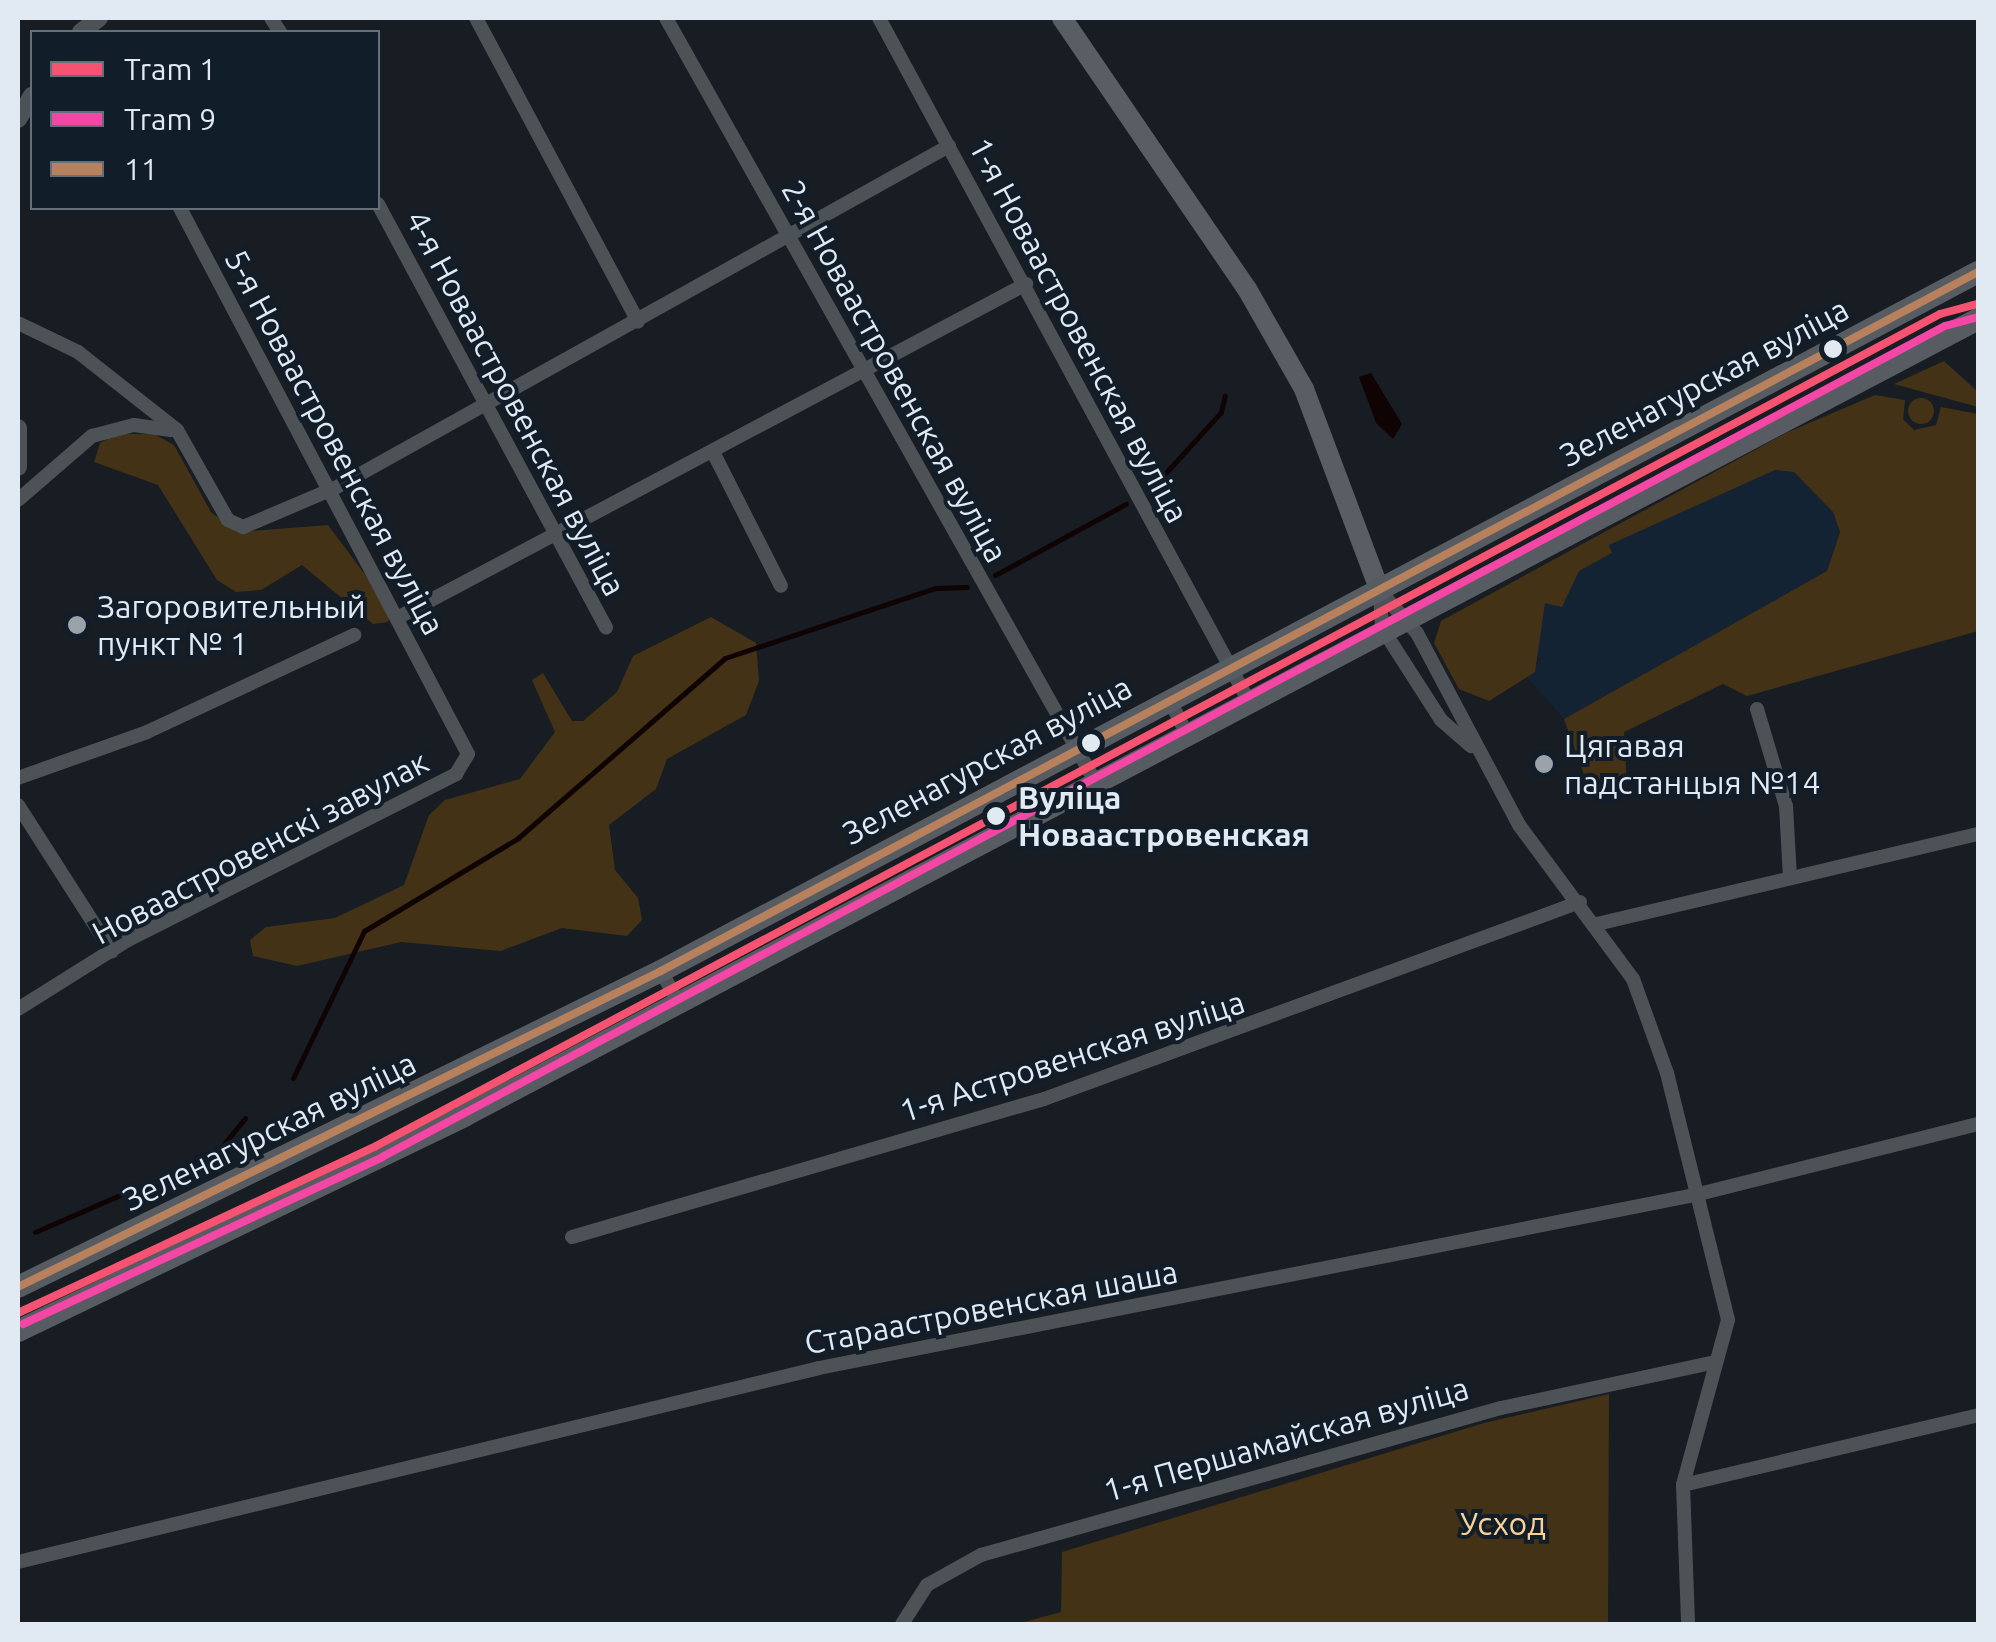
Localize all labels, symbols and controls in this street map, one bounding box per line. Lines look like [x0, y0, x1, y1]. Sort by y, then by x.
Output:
legend [30, 30, 380, 210]
text: Tram 1 [124, 52, 216, 86]
text: Tram 9 [124, 102, 216, 136]
street label: 1-я Новаастровенская вуліца [961, 131, 1197, 529]
text: 11 [124, 152, 158, 186]
street label: 2-я Новаастровенская вуліца [774, 173, 1016, 569]
street label: 4-я Новаастровенская вуліца [398, 204, 634, 602]
street label: 5-я Новаастровенская вуліца [217, 243, 453, 641]
street label: Зеленагурская вуліца [1553, 290, 1855, 474]
unlabelled marker [1823, 339, 1843, 359]
place label: Загоровительный пункт № 1 [97, 588, 366, 663]
marker: Загоровительный пункт № 1 [66, 614, 88, 636]
street label: Зеленагурская вуліца [836, 668, 1138, 852]
place label: Цягавая падстанцыя №14 [1564, 727, 1820, 802]
unlabelled marker [1081, 733, 1101, 753]
street label: Новаастровенскі завулак [85, 742, 435, 952]
marker: Цягавая падстанцыя №14 [1533, 753, 1555, 775]
place label: Вуліца Новаастровенская [1018, 779, 1310, 854]
marker: Вуліца Новаастровенская [983, 803, 1009, 829]
street label: 1-я Астровенская вуліца [895, 982, 1249, 1130]
street label: Зеленагурская вуліца [116, 1043, 422, 1219]
street label: Стараастровенская шаша [801, 1252, 1181, 1362]
street label: 1-я Першамайская вуліца [1099, 1368, 1473, 1510]
park label: Усход [1460, 1504, 1546, 1542]

